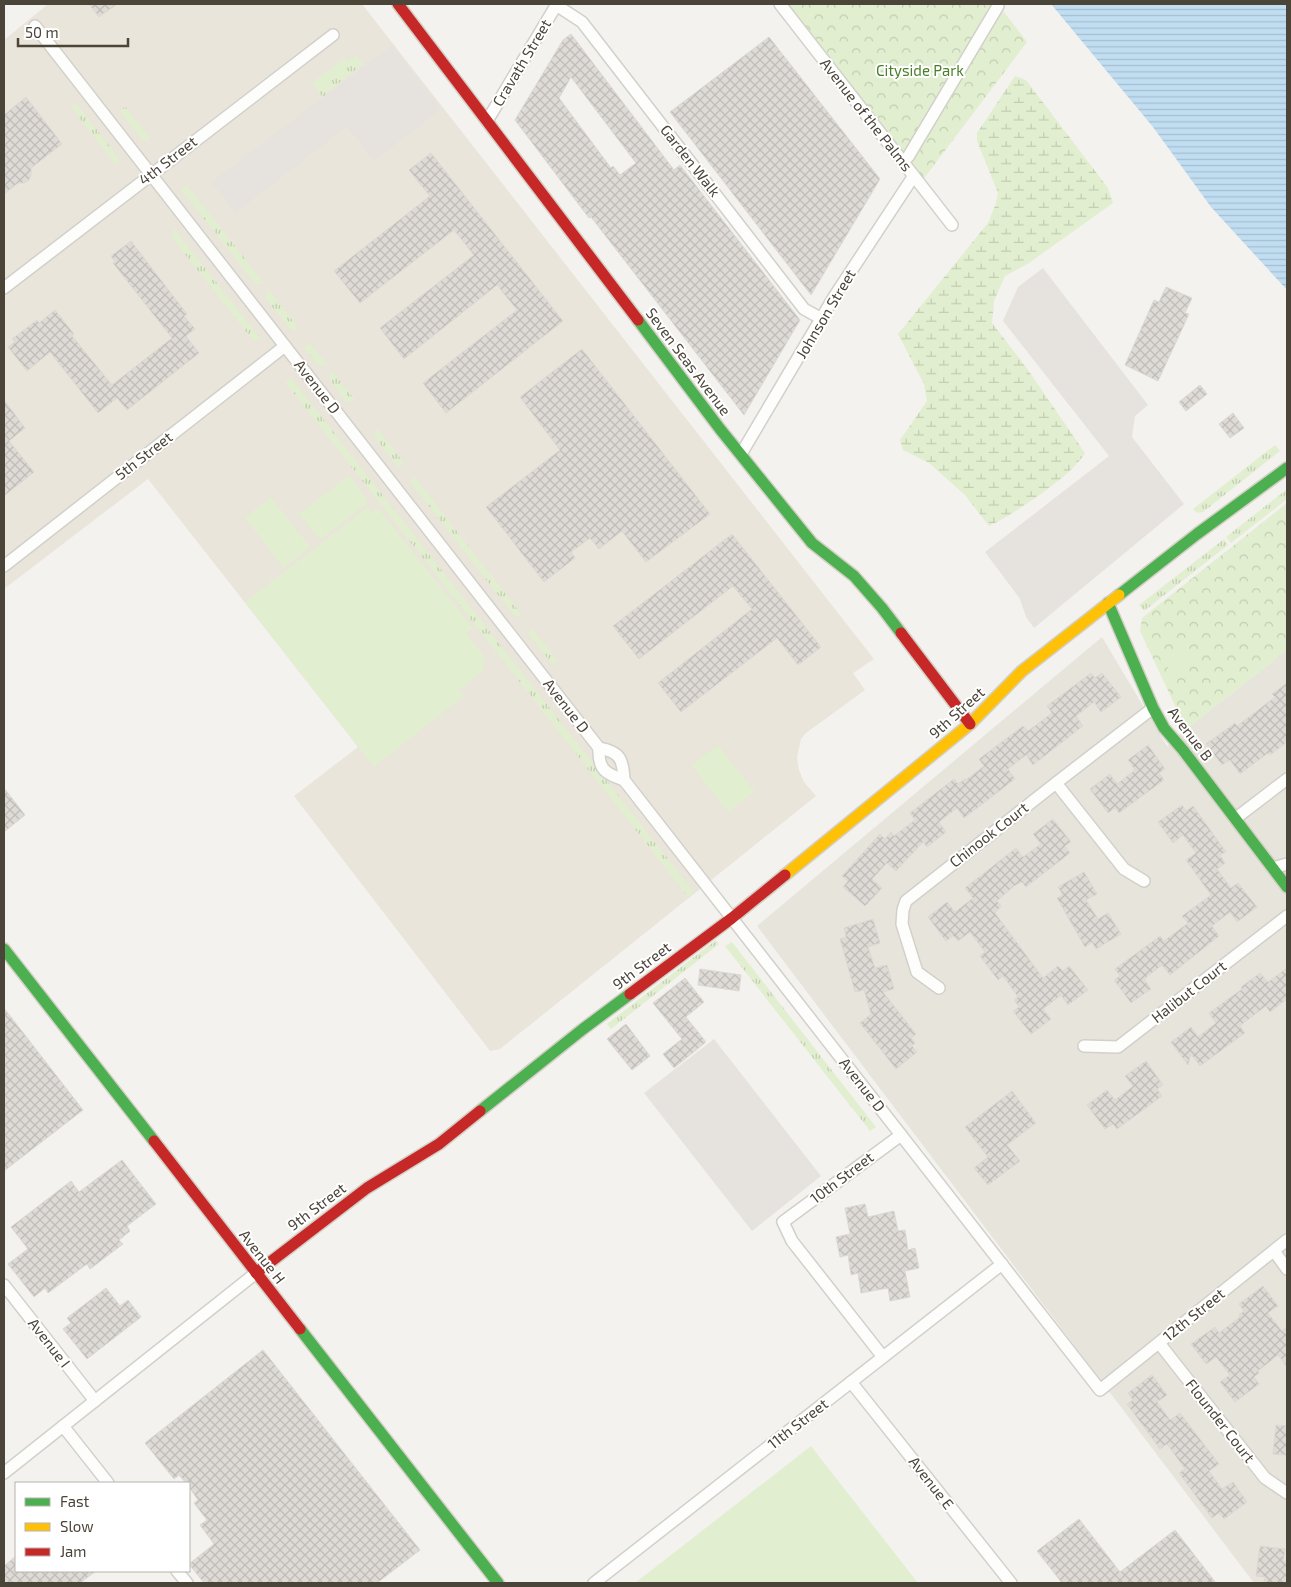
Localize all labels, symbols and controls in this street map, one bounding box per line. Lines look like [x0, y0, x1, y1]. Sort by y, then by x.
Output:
scale bar [18, 15, 128, 47]
street label: Cravath Street [488, 15, 554, 109]
text: 50 m [25, 23, 59, 41]
street label: Avenue of the Palms [817, 54, 917, 175]
park label: Cityside Park [876, 61, 964, 79]
street label: Garden Walk [657, 121, 725, 200]
street label: 4th Street [135, 132, 200, 188]
street label: Johnson Street [791, 265, 859, 361]
street label: Seven Seas Avenue [642, 304, 735, 419]
street label: Avenue D [291, 356, 344, 417]
street label: 5th Street [111, 427, 176, 483]
street label: Avenue D [540, 675, 593, 736]
street label: 9th Street [925, 683, 988, 742]
street label: Avenue B [1165, 703, 1217, 764]
street label: Chinook Court [945, 798, 1032, 871]
street label: 9th Street [609, 937, 674, 993]
street label: Halibut Court [1147, 956, 1230, 1026]
street label: Avenue D [836, 1054, 889, 1115]
street label: 10th Street [806, 1147, 877, 1207]
street label: 9th Street [284, 1178, 349, 1234]
street label: Avenue H [236, 1226, 289, 1287]
street label: 12th Street [1159, 1284, 1228, 1344]
street label: Avenue I [25, 1314, 75, 1371]
street label: Flounder Court [1182, 1375, 1259, 1466]
street label: 11th Street [764, 1394, 831, 1452]
street label: Avenue E [906, 1452, 958, 1512]
legend [15, 1482, 190, 1572]
text: Fast [60, 1492, 90, 1510]
text: Slow [60, 1517, 94, 1535]
text: Jam [60, 1542, 86, 1560]

